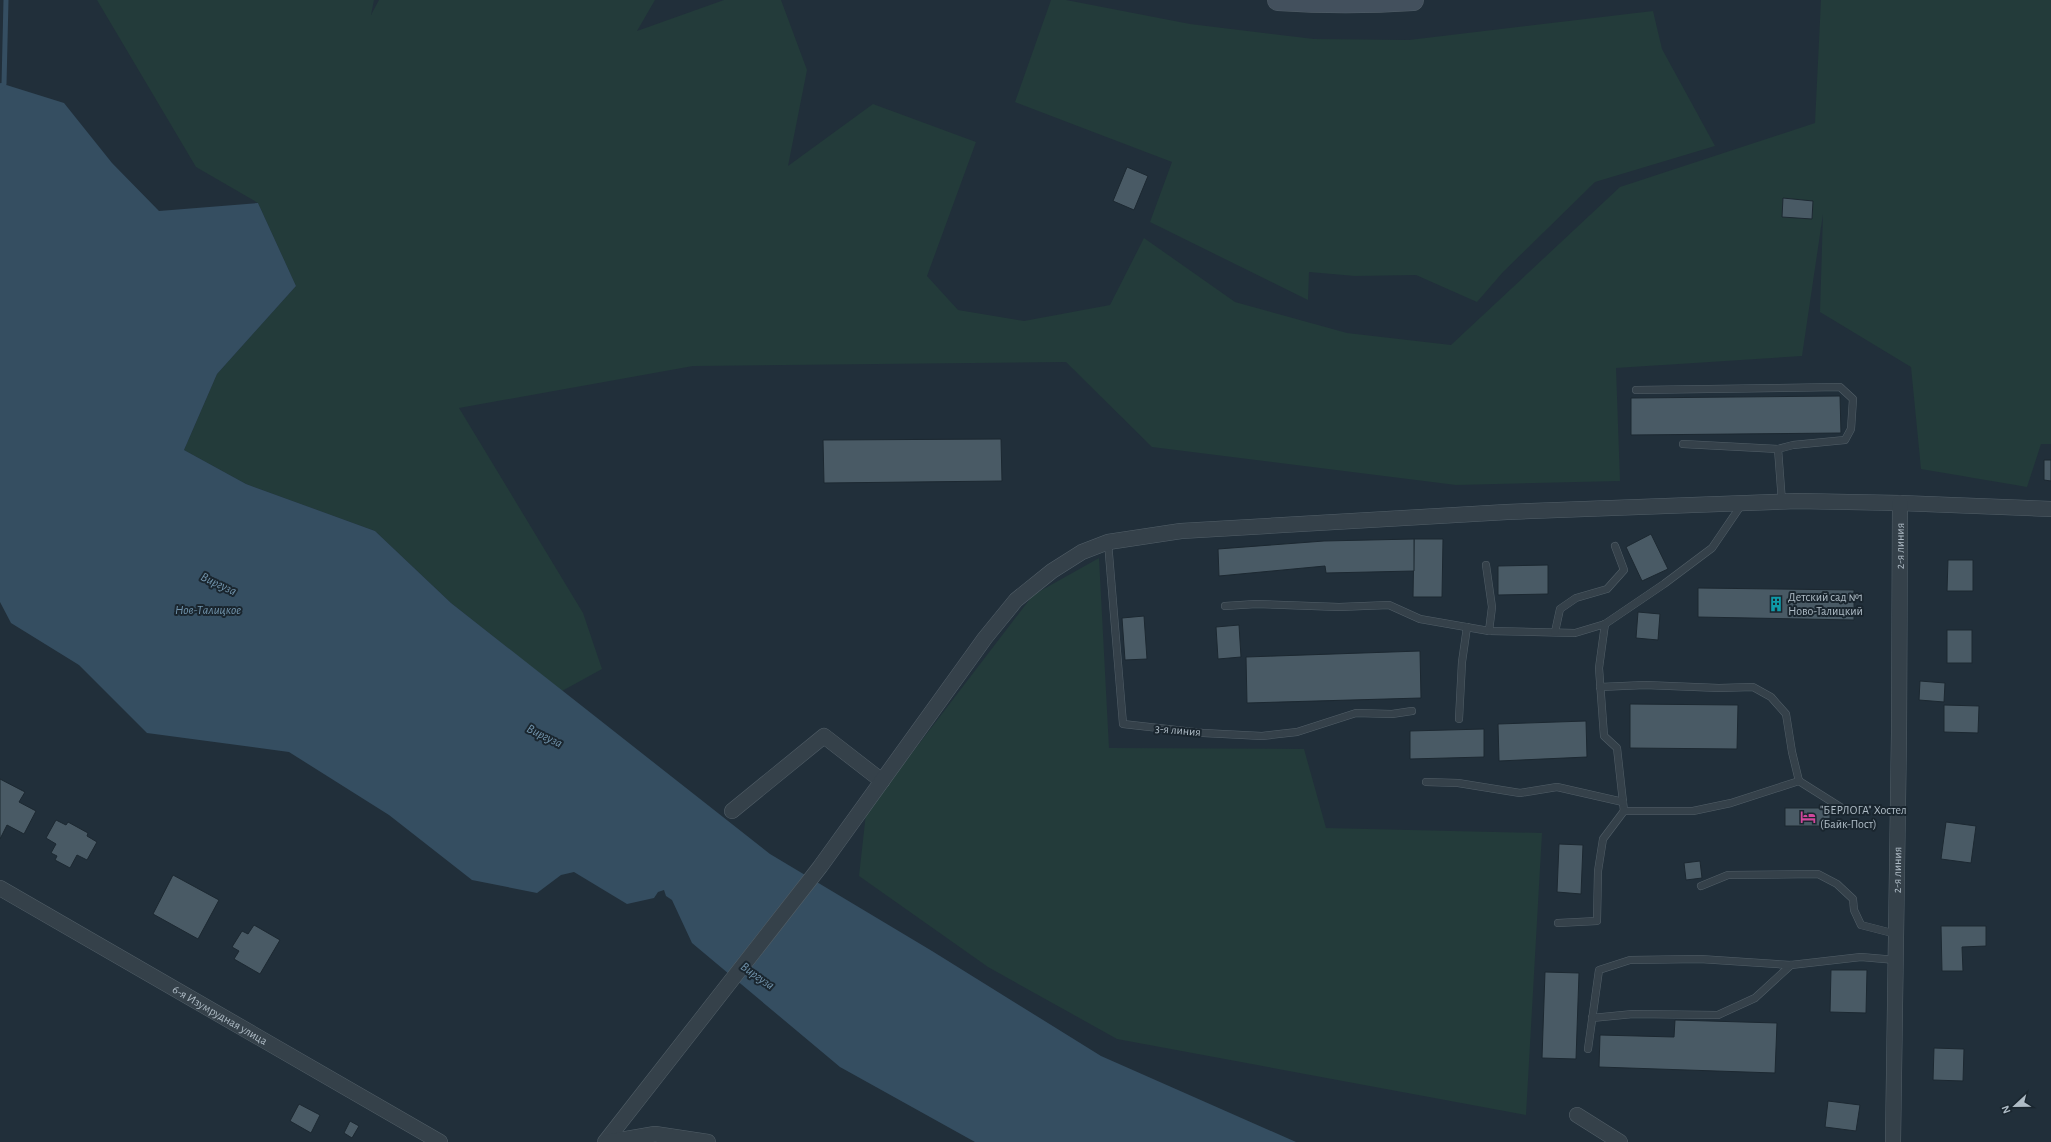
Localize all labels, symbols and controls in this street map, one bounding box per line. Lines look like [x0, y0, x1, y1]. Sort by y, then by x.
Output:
street label: 2-я линия [1894, 523, 1906, 569]
water label: Виргуза [199, 570, 239, 598]
place label: Детский сад №1 Ново-Талицкий [1788, 591, 1863, 617]
building icon: Детский сад №1 Ново-Талицкий [1767, 595, 1785, 613]
water label: Нов-Талицкое [175, 604, 241, 617]
water label: Виргуза [525, 722, 565, 751]
street label: 3-я линия [1155, 722, 1201, 738]
place label: "БЕРЛОГА" Хостел (Байк-Пост) [1820, 804, 1907, 830]
hotel icon: "БЕРЛОГА" Хостел (Байк-Пост) [1799, 808, 1817, 826]
street label: 2-я линия [1891, 847, 1903, 893]
water label: Виргуза [738, 960, 777, 993]
street label: 6-я Изумрудная улица [170, 983, 270, 1047]
north arrow [1995, 1086, 2035, 1126]
text: N [2000, 1104, 2013, 1115]

